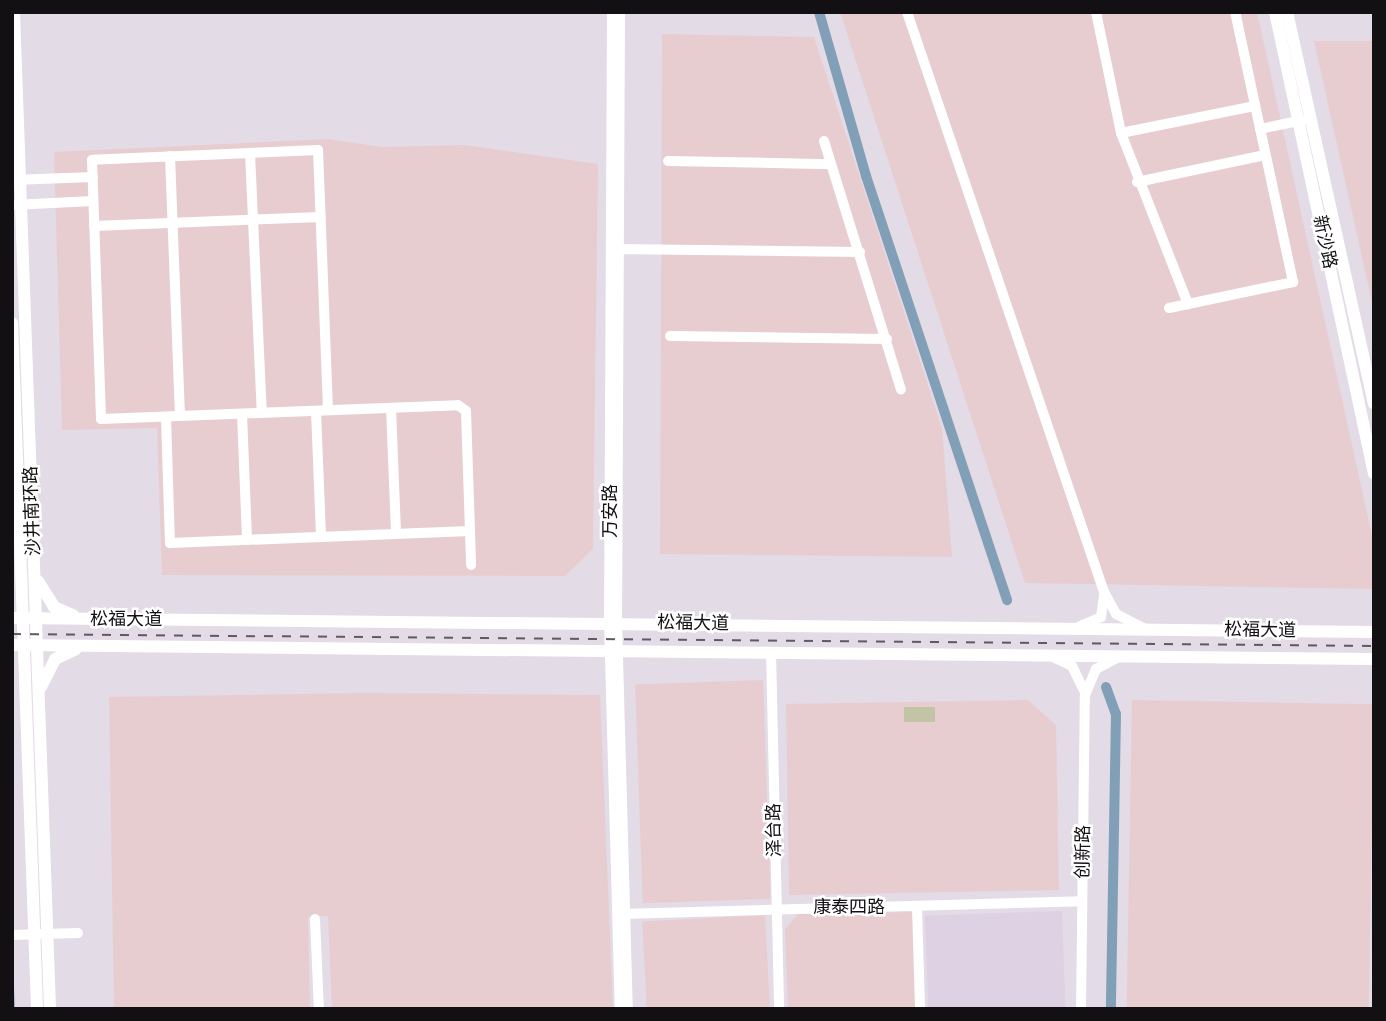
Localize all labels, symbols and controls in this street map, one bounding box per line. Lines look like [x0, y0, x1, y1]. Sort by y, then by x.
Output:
street label: 新沙路 [1309, 213, 1341, 271]
street label: 沙井南环路 [20, 466, 44, 556]
street label: 万安路 [599, 484, 621, 538]
street label: 松福大道 [90, 608, 162, 630]
street label: 松福大道 [657, 612, 729, 634]
street label: 松福大道 [1224, 619, 1296, 641]
street label: 泽台路 [763, 803, 785, 857]
street label: 创新路 [1072, 825, 1094, 879]
street label: 康泰四路 [813, 896, 885, 918]

